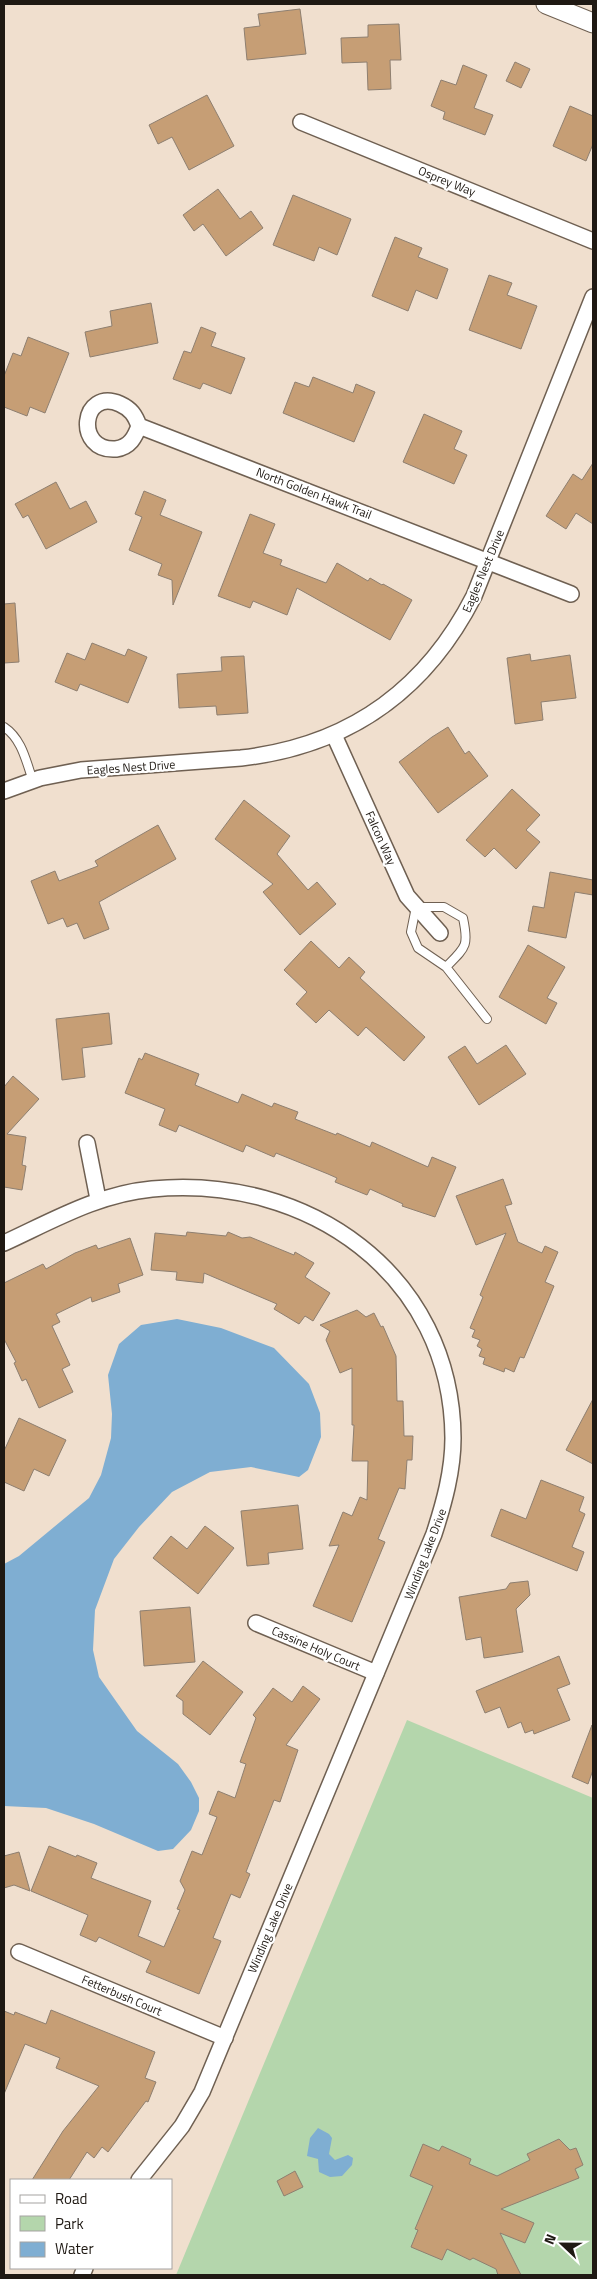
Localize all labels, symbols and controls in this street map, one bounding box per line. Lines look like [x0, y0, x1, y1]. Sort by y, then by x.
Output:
street label: Osprey Way [415, 161, 479, 201]
street label: North Golden Hawk Trail [253, 462, 375, 524]
street label: Eagles Nest Drive [457, 526, 509, 616]
street label: Eagles Nest Drive [86, 754, 176, 780]
street label: Falcon Way [361, 808, 401, 868]
street label: Winding Lake Drive [399, 1506, 451, 1602]
street label: Cassine Holy Court [269, 1621, 364, 1676]
street label: Winding Lake Drive [242, 1880, 298, 1976]
street label: Fetterbush Court [79, 1970, 166, 2021]
legend [10, 2179, 172, 2269]
text: Road [55, 2187, 87, 2210]
text: Park [55, 2212, 84, 2235]
north arrow [537, 2219, 587, 2269]
text: N [538, 2231, 561, 2247]
text: Water [55, 2237, 94, 2260]

